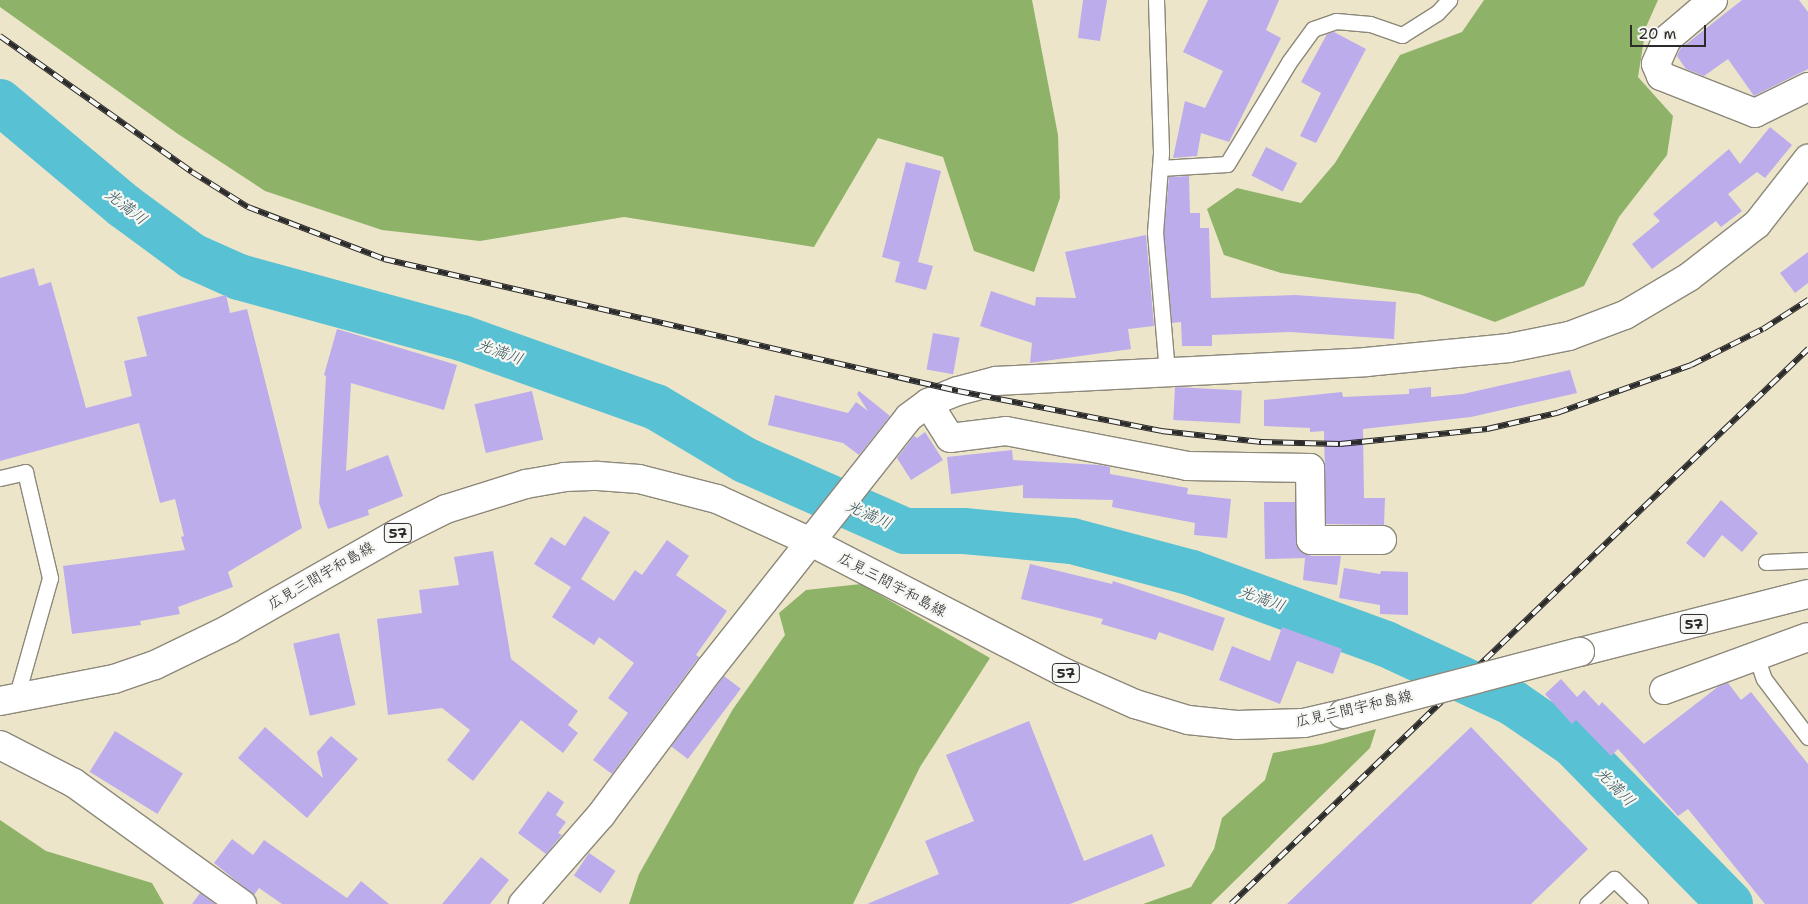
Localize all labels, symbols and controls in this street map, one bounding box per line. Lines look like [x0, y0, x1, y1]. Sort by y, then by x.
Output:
scale bar [1633, 15, 1709, 47]
text: 20 m [1638, 24, 1677, 44]
water label: 光満川 [101, 185, 151, 229]
water label: 光満川 [474, 335, 526, 369]
water label: 光満川 [843, 496, 895, 534]
road number: 57 [383, 522, 413, 544]
street label: 広見三間宇和島線 [265, 538, 377, 614]
street label: 広見三間宇和島線 [835, 549, 949, 621]
water label: 光満川 [1236, 582, 1288, 616]
road number: 57 [1679, 612, 1709, 636]
road number: 57 [1051, 661, 1081, 684]
street label: 広見三間宇和島線 [1294, 687, 1414, 731]
water label: 光満川 [1591, 763, 1639, 811]

